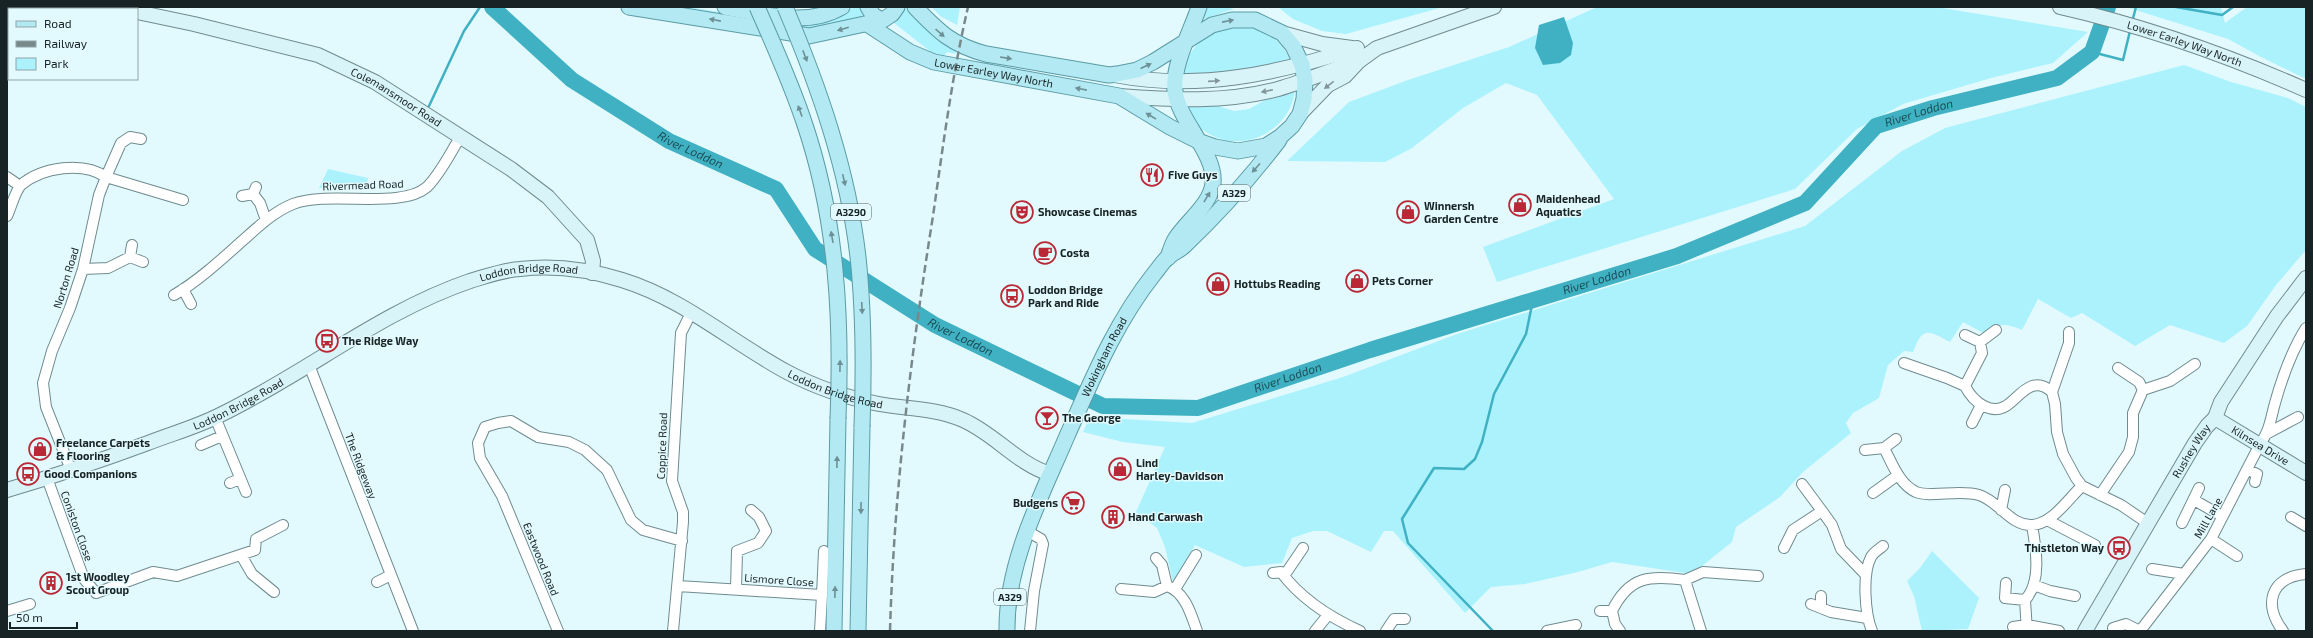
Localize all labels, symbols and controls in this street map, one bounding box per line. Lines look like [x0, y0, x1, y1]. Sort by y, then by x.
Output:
legend [8, 8, 138, 80]
text: Road [44, 16, 72, 30]
one-way arrow [709, 17, 722, 23]
one-way arrow [1222, 17, 1234, 23]
street label: Lower Earley Way North [2126, 18, 2244, 69]
one-way arrow [837, 26, 849, 32]
one-way arrow [934, 28, 945, 37]
text: Railway [44, 36, 88, 50]
one-way arrow [803, 50, 809, 62]
street label: Lower Earley Way North [933, 55, 1054, 90]
one-way arrow [1000, 55, 1012, 61]
text: Park [44, 56, 69, 70]
one-way arrow [1141, 63, 1152, 69]
street label: Colemansmoor Road [349, 65, 444, 129]
one-way arrow [1208, 77, 1220, 84]
one-way arrow [1324, 81, 1335, 90]
one-way arrow [1075, 86, 1087, 92]
one-way arrow [1261, 89, 1273, 95]
water label: River Loddon [1883, 95, 1954, 129]
one-way arrow [797, 104, 803, 116]
one-way arrow [1145, 112, 1156, 119]
water label: River Loddon [655, 128, 726, 170]
restaurant icon: Five Guys [1139, 162, 1165, 188]
one-way arrow [1252, 163, 1261, 173]
place label: Five Guys [1168, 168, 1218, 182]
one-way arrow [842, 173, 848, 186]
street label: Rivermead Road [322, 177, 404, 192]
road number: A329 [1218, 185, 1250, 201]
one-way arrow [1204, 191, 1211, 203]
shop icon: Maidenhead Aquatics [1507, 192, 1533, 218]
place label: Maidenhead Aquatics [1536, 192, 1600, 218]
theatre icon: Showcase Cinemas [1009, 199, 1035, 225]
shop icon: Winnersh Garden Centre [1395, 199, 1421, 225]
place label: Winnersh Garden Centre [1424, 199, 1498, 225]
road number: A3290 [831, 204, 871, 220]
place label: Showcase Cinemas [1038, 205, 1137, 218]
one-way arrow [829, 231, 835, 243]
cafe icon: Costa [1032, 240, 1058, 266]
street label: Norton Road [50, 246, 81, 310]
place label: Costa [1060, 246, 1090, 259]
street label: Loddon Bridge Road [478, 261, 579, 284]
water label: River Loddon [1561, 263, 1632, 297]
shop icon: Pets Corner [1344, 268, 1370, 294]
shop icon: Hottubs Reading [1205, 271, 1231, 297]
place label: Pets Corner [1372, 274, 1433, 287]
place label: Hottubs Reading [1234, 277, 1321, 290]
bus stop icon: Loddon Bridge Park and Ride [999, 283, 1025, 309]
place label: Loddon Bridge Park and Ride [1028, 283, 1103, 309]
one-way arrow [859, 302, 865, 315]
water label: River Loddon [926, 314, 996, 358]
street label: Wokingham Road [1078, 315, 1129, 399]
bus stop icon: The Ridge Way [314, 328, 340, 354]
place label: The Ridge Way [342, 334, 419, 348]
one-way arrow [837, 359, 843, 372]
water label: River Loddon [1252, 359, 1323, 395]
street label: Loddon Bridge Road [786, 367, 884, 411]
street label: Loddon Bridge Road [191, 375, 285, 432]
bar icon: The George [1034, 405, 1060, 431]
place label: The George [1062, 411, 1121, 424]
street label: Coppice Road [654, 412, 669, 480]
street label: Rushey Way [2169, 421, 2213, 480]
street label: Kilnsea Drive [2229, 423, 2292, 467]
street label: The Ridgeway [343, 431, 380, 501]
shop icon: Freelance Carpets & Flooring [27, 436, 53, 462]
place label: Freelance Carpets & Flooring [56, 436, 150, 462]
one-way arrow [834, 456, 841, 468]
shop icon: Lind Harley-Davidson [1107, 456, 1133, 482]
place label: Lind Harley-Davidson [1136, 456, 1224, 483]
bus stop icon: Good Companions [15, 461, 41, 487]
place label: Good Companions [44, 467, 137, 480]
street label: Coniston Close [59, 489, 96, 563]
supermarket icon: Budgens [1060, 490, 1086, 516]
street label: Mill Lane [2191, 495, 2225, 541]
place label: Budgens [1013, 496, 1058, 509]
one-way arrow [857, 502, 864, 514]
building icon: Hand Carwash [1100, 504, 1126, 530]
place label: Hand Carwash [1128, 510, 1203, 523]
street label: Eastwood Road [521, 520, 562, 597]
bus stop icon: Thistleton Way [2106, 535, 2132, 561]
place label: Thistleton Way [2025, 541, 2105, 555]
building icon: 1st Woodley Scout Group [38, 570, 64, 596]
place label: 1st Woodley Scout Group [66, 570, 130, 596]
street label: Lismore Close [744, 571, 814, 588]
one-way arrow [831, 586, 838, 598]
road number: A329 [994, 589, 1026, 605]
scale bar [10, 604, 77, 630]
text: 50 m [16, 610, 43, 624]

